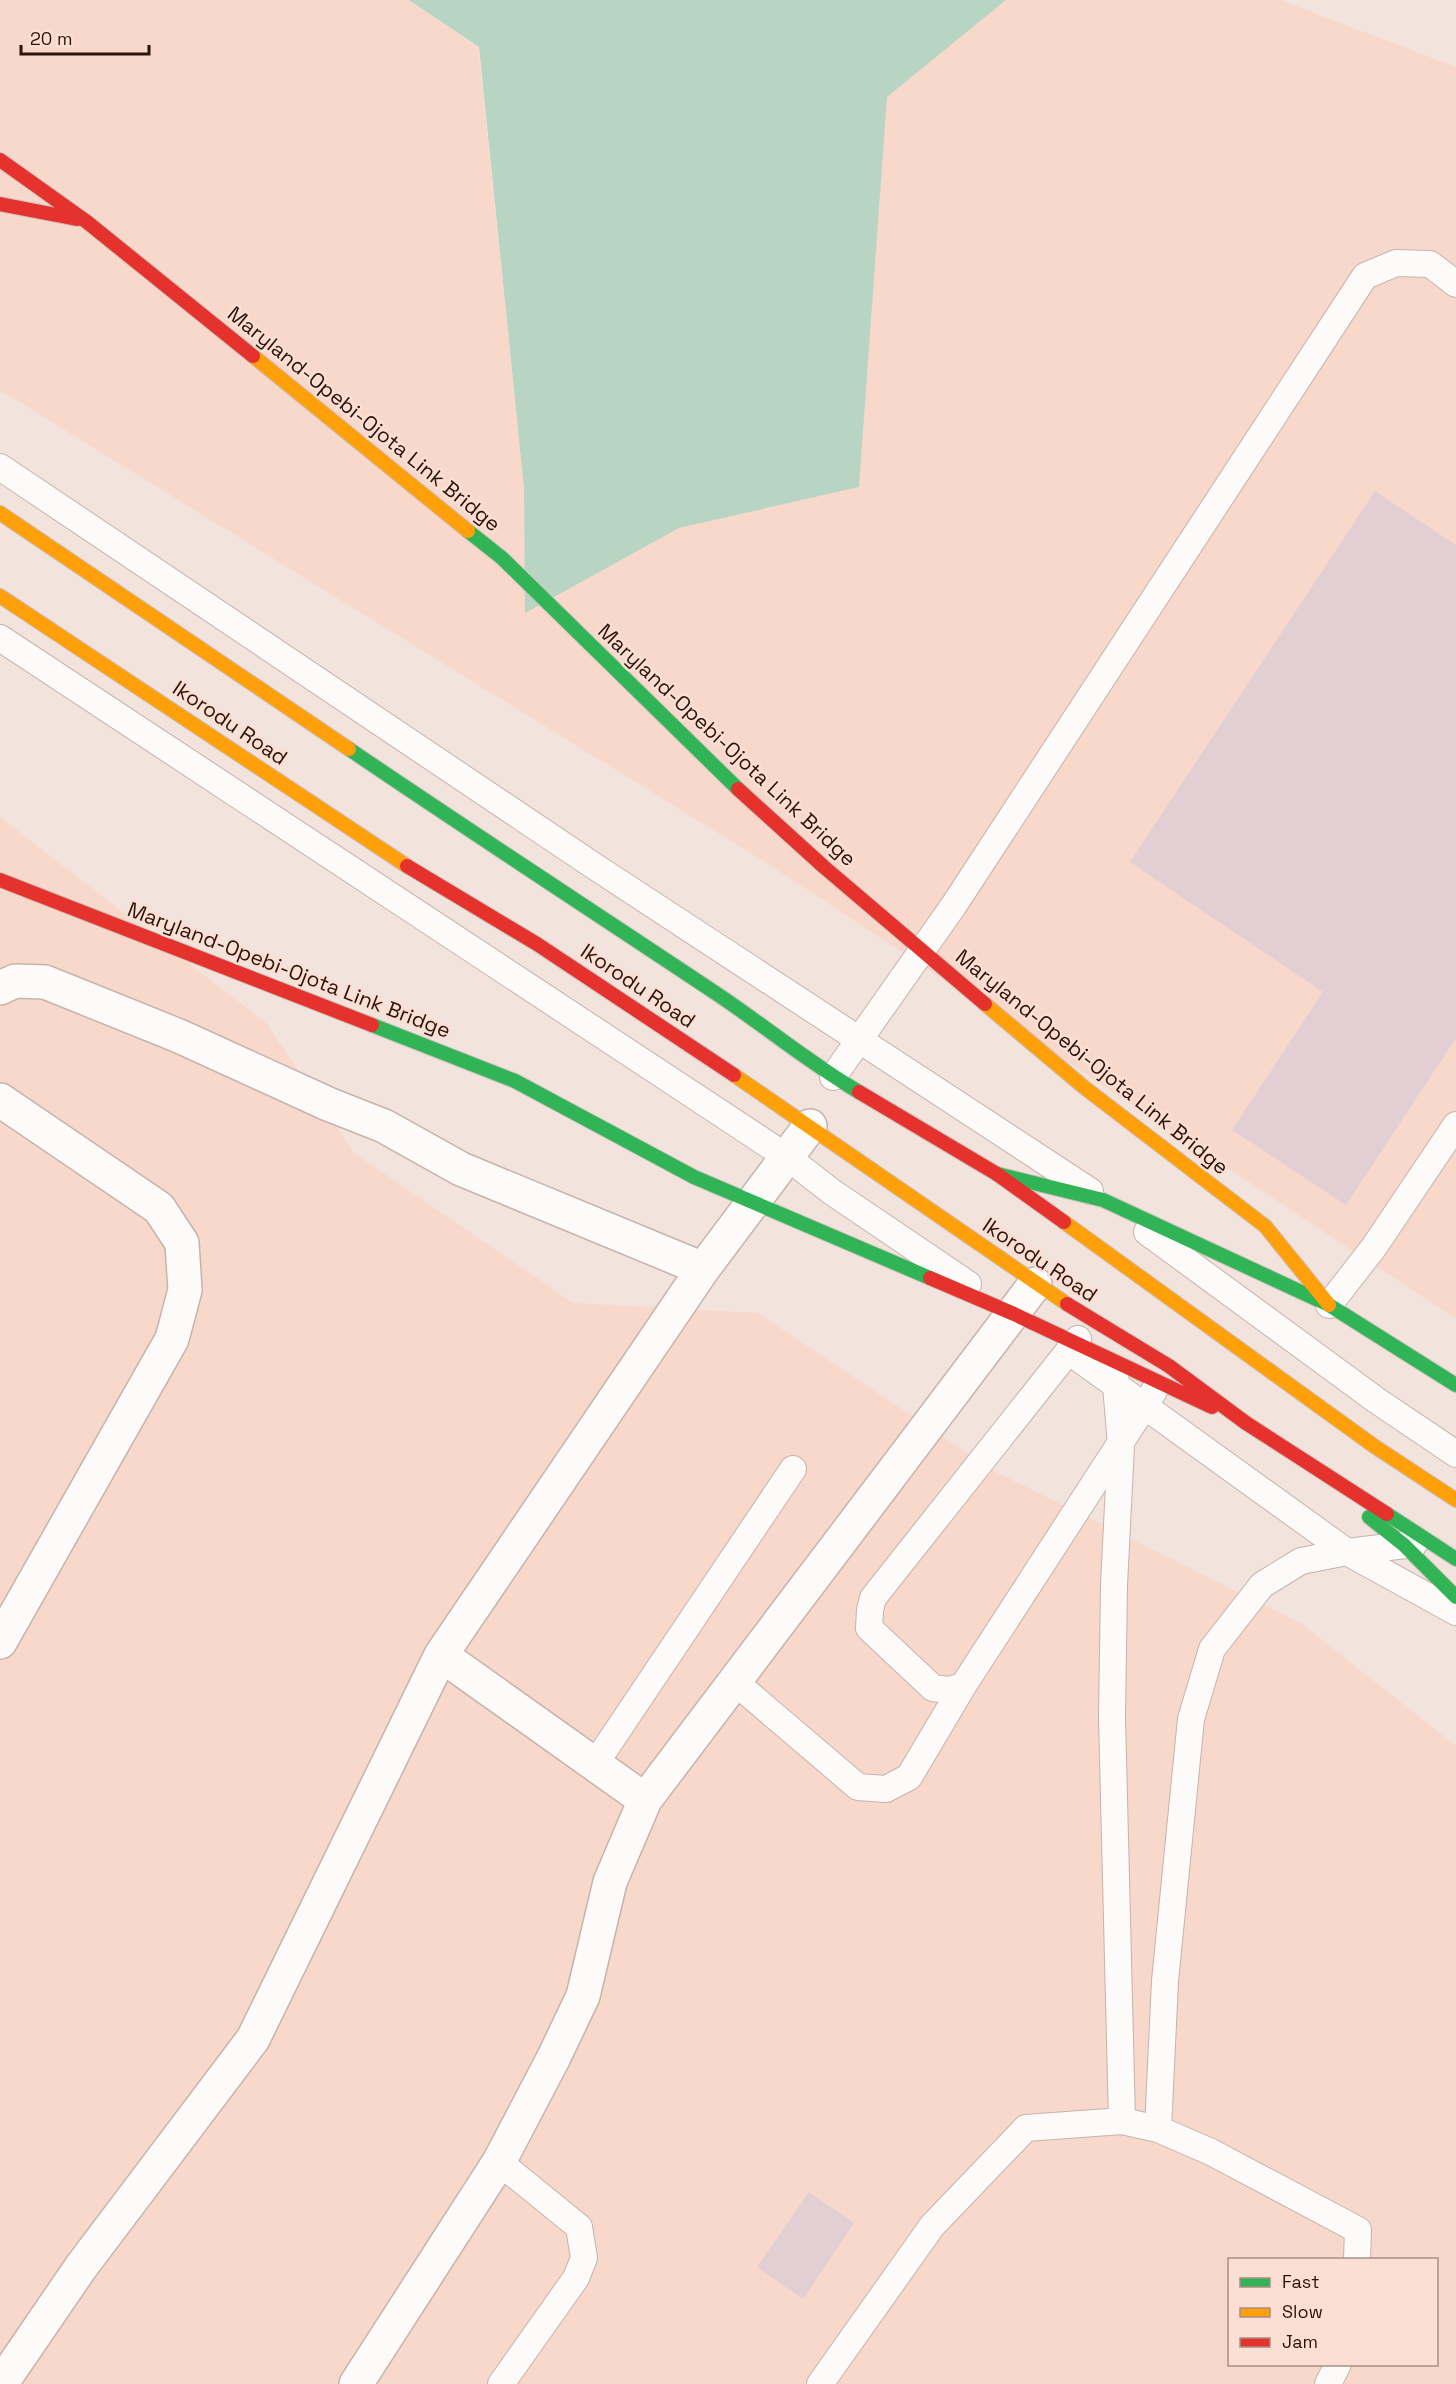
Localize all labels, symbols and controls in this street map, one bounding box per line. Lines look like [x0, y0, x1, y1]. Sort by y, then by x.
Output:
scale bar [21, 18, 148, 56]
text: 20 m [30, 27, 73, 50]
street label: Maryland-Opebi-Ojota Link Bridge [222, 300, 506, 537]
street label: Maryland-Opebi-Ojota Link Bridge [592, 618, 862, 872]
street label: Ikorodu Road [168, 674, 293, 771]
street label: Maryland-Opebi-Ojota Link Bridge [124, 895, 455, 1044]
street label: Ikorodu Road [576, 937, 701, 1034]
street label: Maryland-Opebi-Ojota Link Bridge [950, 943, 1234, 1180]
street label: Ikorodu Road [978, 1211, 1103, 1308]
legend [1228, 2258, 1438, 2366]
text: Fast [1282, 2270, 1319, 2293]
text: Slow [1282, 2300, 1323, 2323]
text: Jam [1282, 2330, 1318, 2353]

